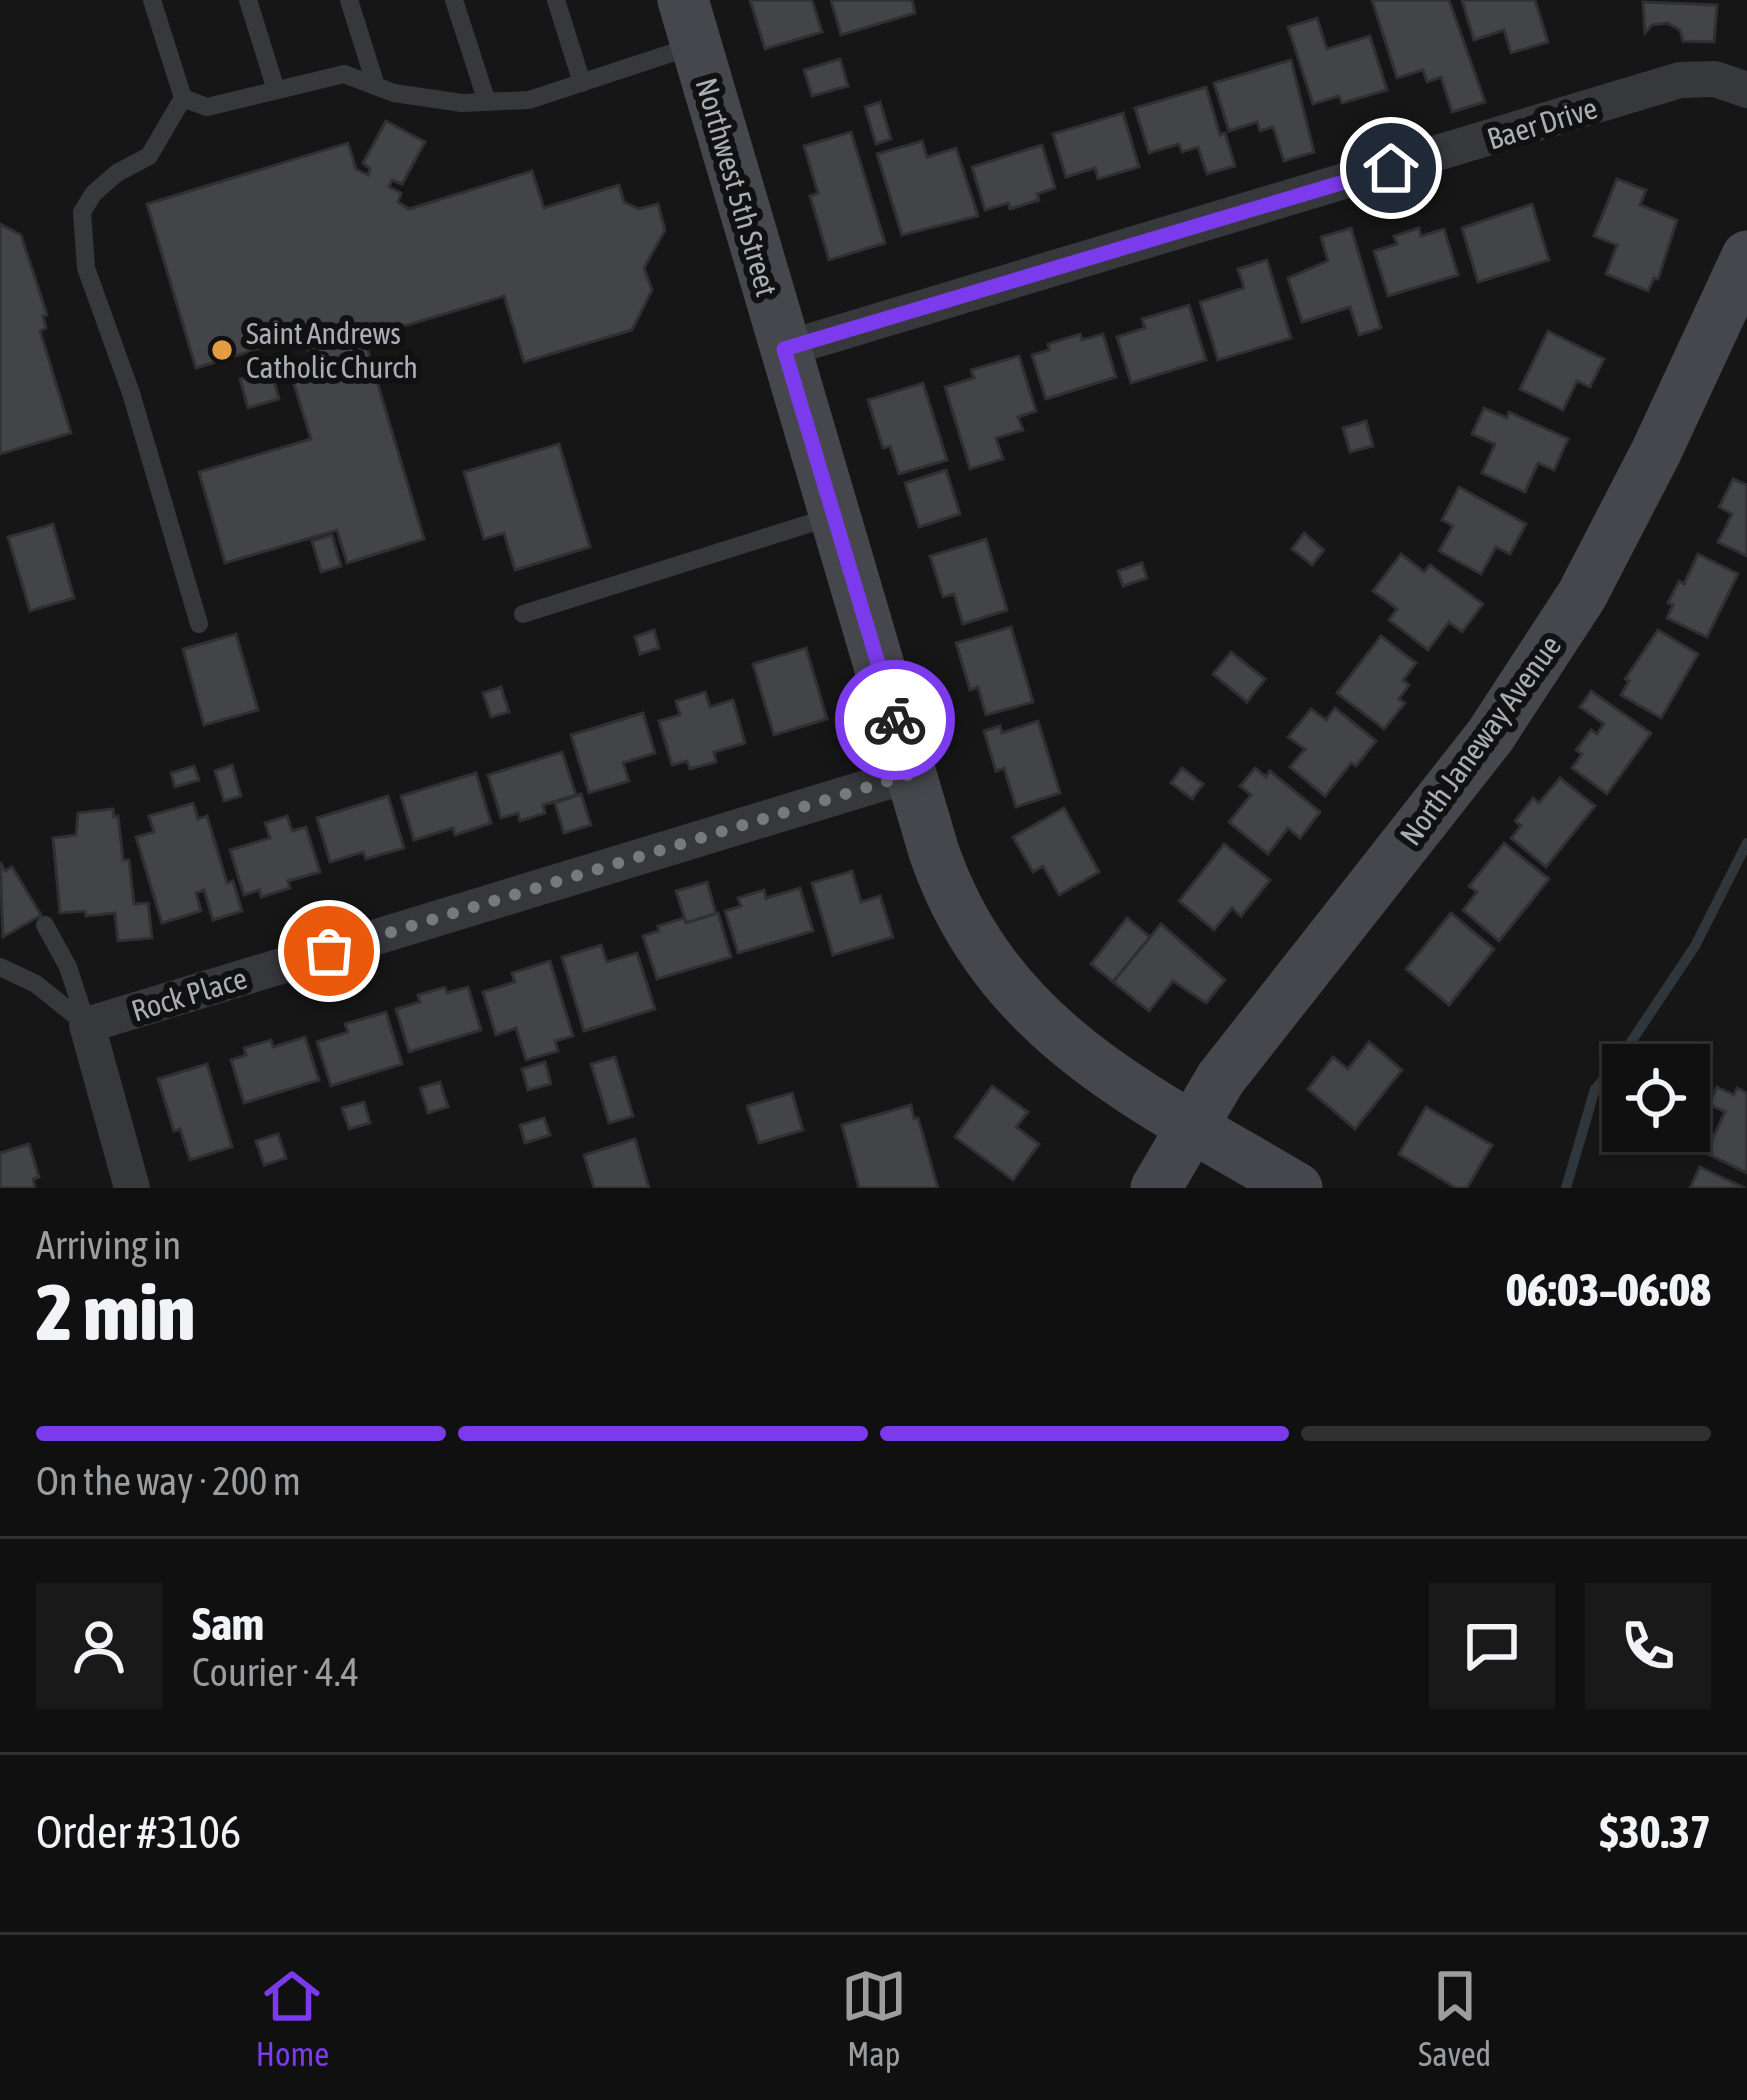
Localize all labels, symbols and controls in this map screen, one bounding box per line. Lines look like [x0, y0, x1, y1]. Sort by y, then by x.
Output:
street label: Northwest 5th Street [690, 74, 784, 300]
street label: Baer Drive [1483, 90, 1601, 156]
pin [1340, 117, 1442, 219]
icon: home [1358, 135, 1424, 201]
place label: Saint Andrews Catholic Church [246, 316, 418, 384]
marker: Saint Andrews Catholic Church [209, 337, 235, 363]
street label: North Janeway Avenue [1393, 629, 1567, 851]
courier [835, 660, 955, 780]
icon: bike [862, 687, 928, 753]
pin [278, 900, 380, 1002]
icon: bag [296, 918, 362, 984]
street label: Rock Place [127, 960, 251, 1028]
map controls [1602, 1044, 1710, 1152]
button: locate [1602, 1044, 1710, 1152]
text: Arriving in [36, 1223, 181, 1267]
text: 06:03–06:08 [1506, 1264, 1711, 1316]
text: 2 min [36, 1267, 195, 1357]
text: On the way · 200 m [36, 1459, 301, 1503]
button: person [36, 1583, 162, 1709]
button: chat [1429, 1583, 1555, 1709]
button: phone [1585, 1583, 1711, 1709]
text: Sam [192, 1598, 264, 1650]
text: Courier · 4.4 [192, 1650, 359, 1694]
text: Order #3106 [36, 1806, 241, 1858]
text: $30.37 [1599, 1806, 1711, 1858]
tab: Home [256, 1963, 329, 2073]
tab: Map [841, 1963, 907, 2073]
tab: Saved [1418, 1963, 1491, 2073]

